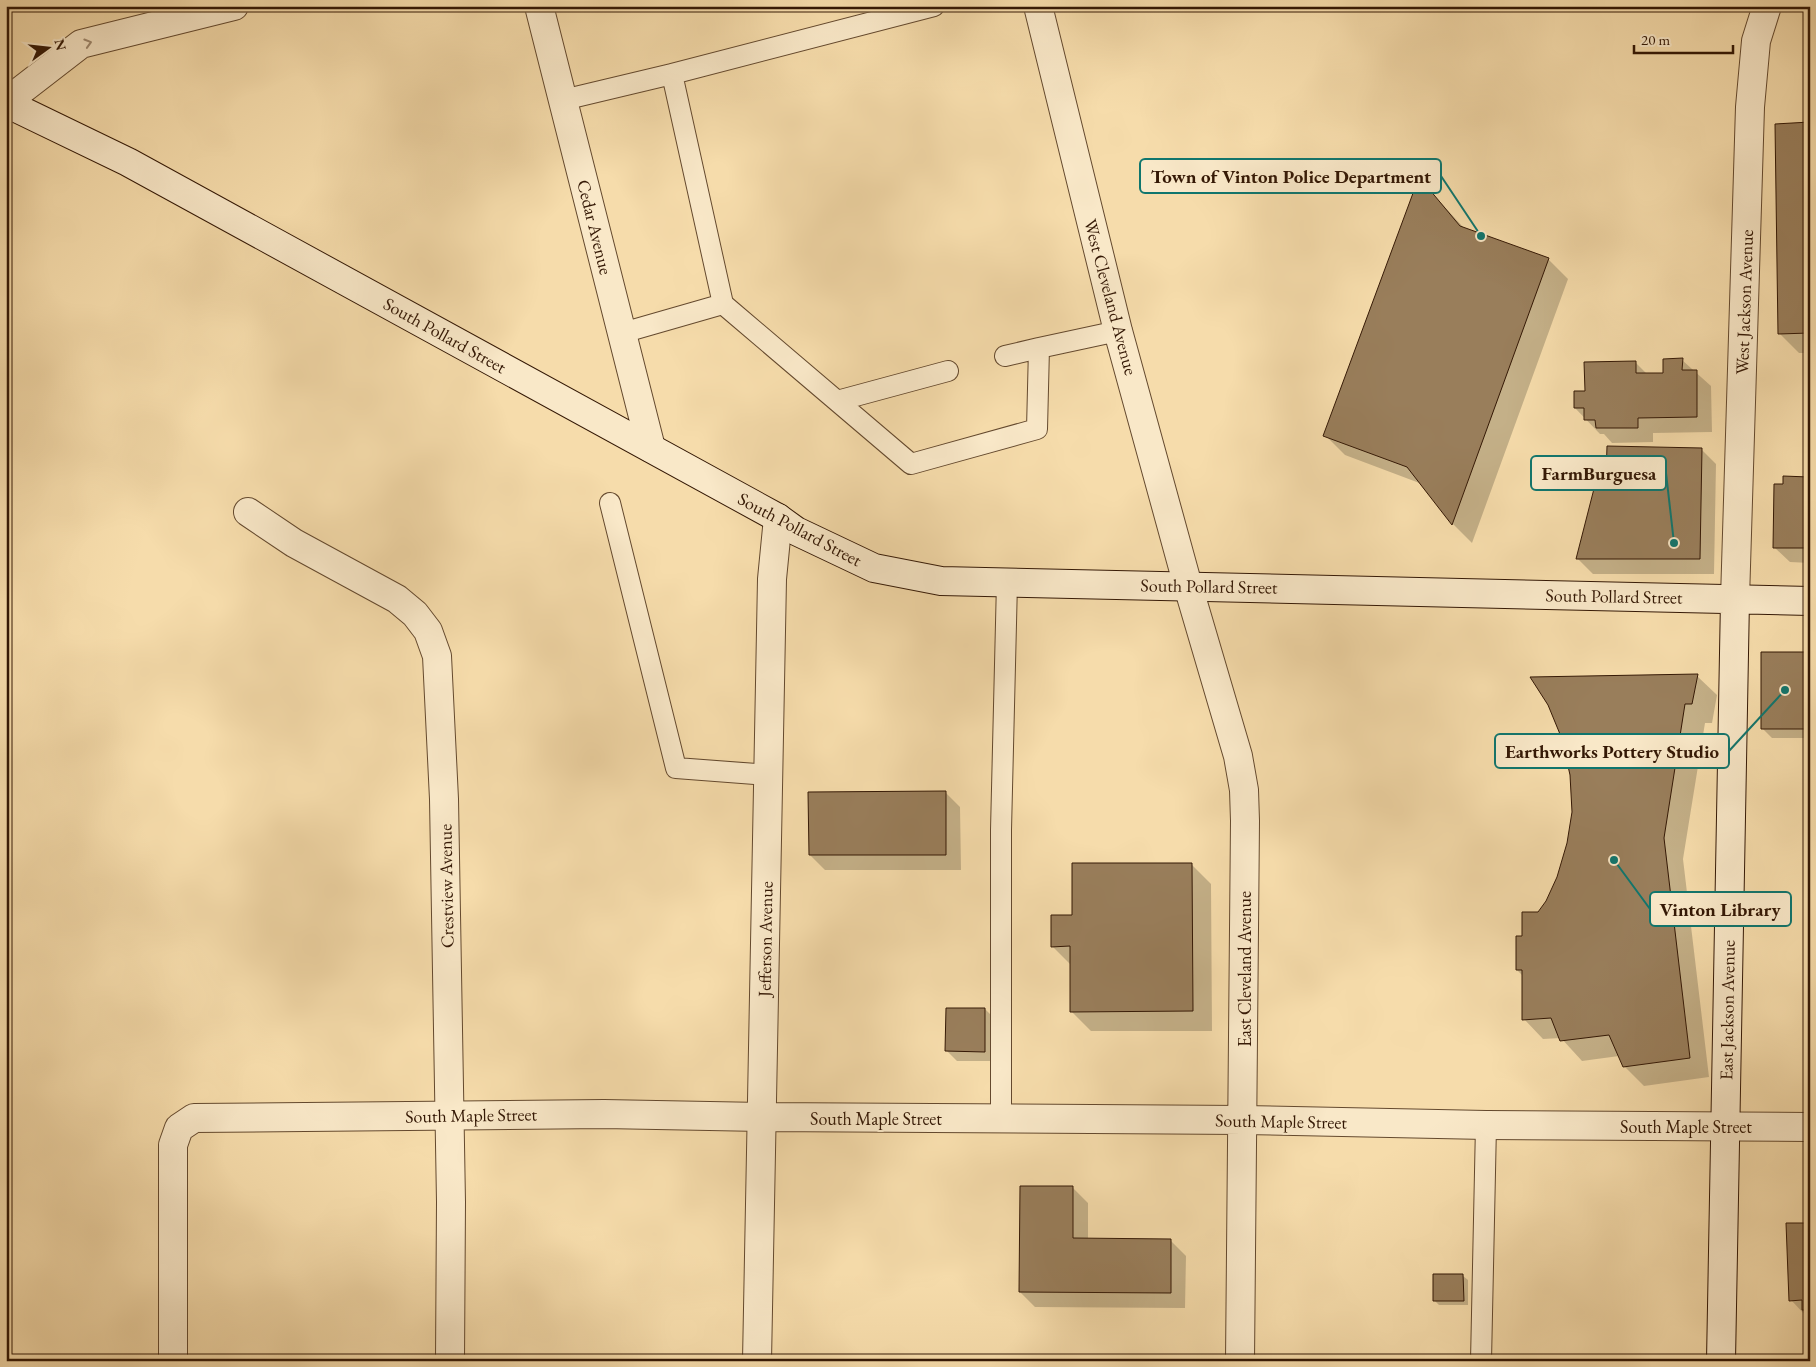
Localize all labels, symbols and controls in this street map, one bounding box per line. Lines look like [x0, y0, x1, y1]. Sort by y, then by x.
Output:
north arrow [22, 22, 72, 72]
scale bar [1634, 22, 1732, 54]
text: 20 m [1641, 30, 1670, 49]
text: N [50, 37, 71, 53]
one-way arrow [83, 39, 91, 49]
callout: Town of Vinton Police Department [1140, 159, 1441, 193]
text: Town of Vinton Police Department [1151, 164, 1431, 189]
street label: Cedar Avenue [572, 177, 618, 277]
street label: West Cleveland Avenue [1079, 216, 1143, 378]
street label: West Jackson Avenue [1730, 229, 1758, 375]
street label: South Pollard Street [379, 292, 511, 378]
callout: FarmBurguesa [1531, 456, 1666, 490]
text: FarmBurguesa [1542, 461, 1657, 486]
street label: South Pollard Street [734, 487, 866, 571]
street label: South Pollard Street [1140, 573, 1278, 599]
street label: South Pollard Street [1545, 583, 1683, 609]
callout: Earthworks Pottery Studio [1495, 734, 1729, 768]
text: Earthworks Pottery Studio [1505, 739, 1719, 764]
street label: Crestview Avenue [433, 824, 459, 948]
street label: Jefferson Avenue [752, 881, 778, 999]
street label: East Cleveland Avenue [1233, 891, 1256, 1047]
callout: Vinton Library [1650, 892, 1791, 926]
text: Vinton Library [1659, 897, 1781, 922]
street label: East Jackson Avenue [1714, 940, 1740, 1080]
street label: South Maple Street [405, 1102, 537, 1128]
street label: South Maple Street [810, 1107, 942, 1130]
street label: South Maple Street [1215, 1108, 1347, 1134]
street label: South Maple Street [1620, 1115, 1752, 1138]

